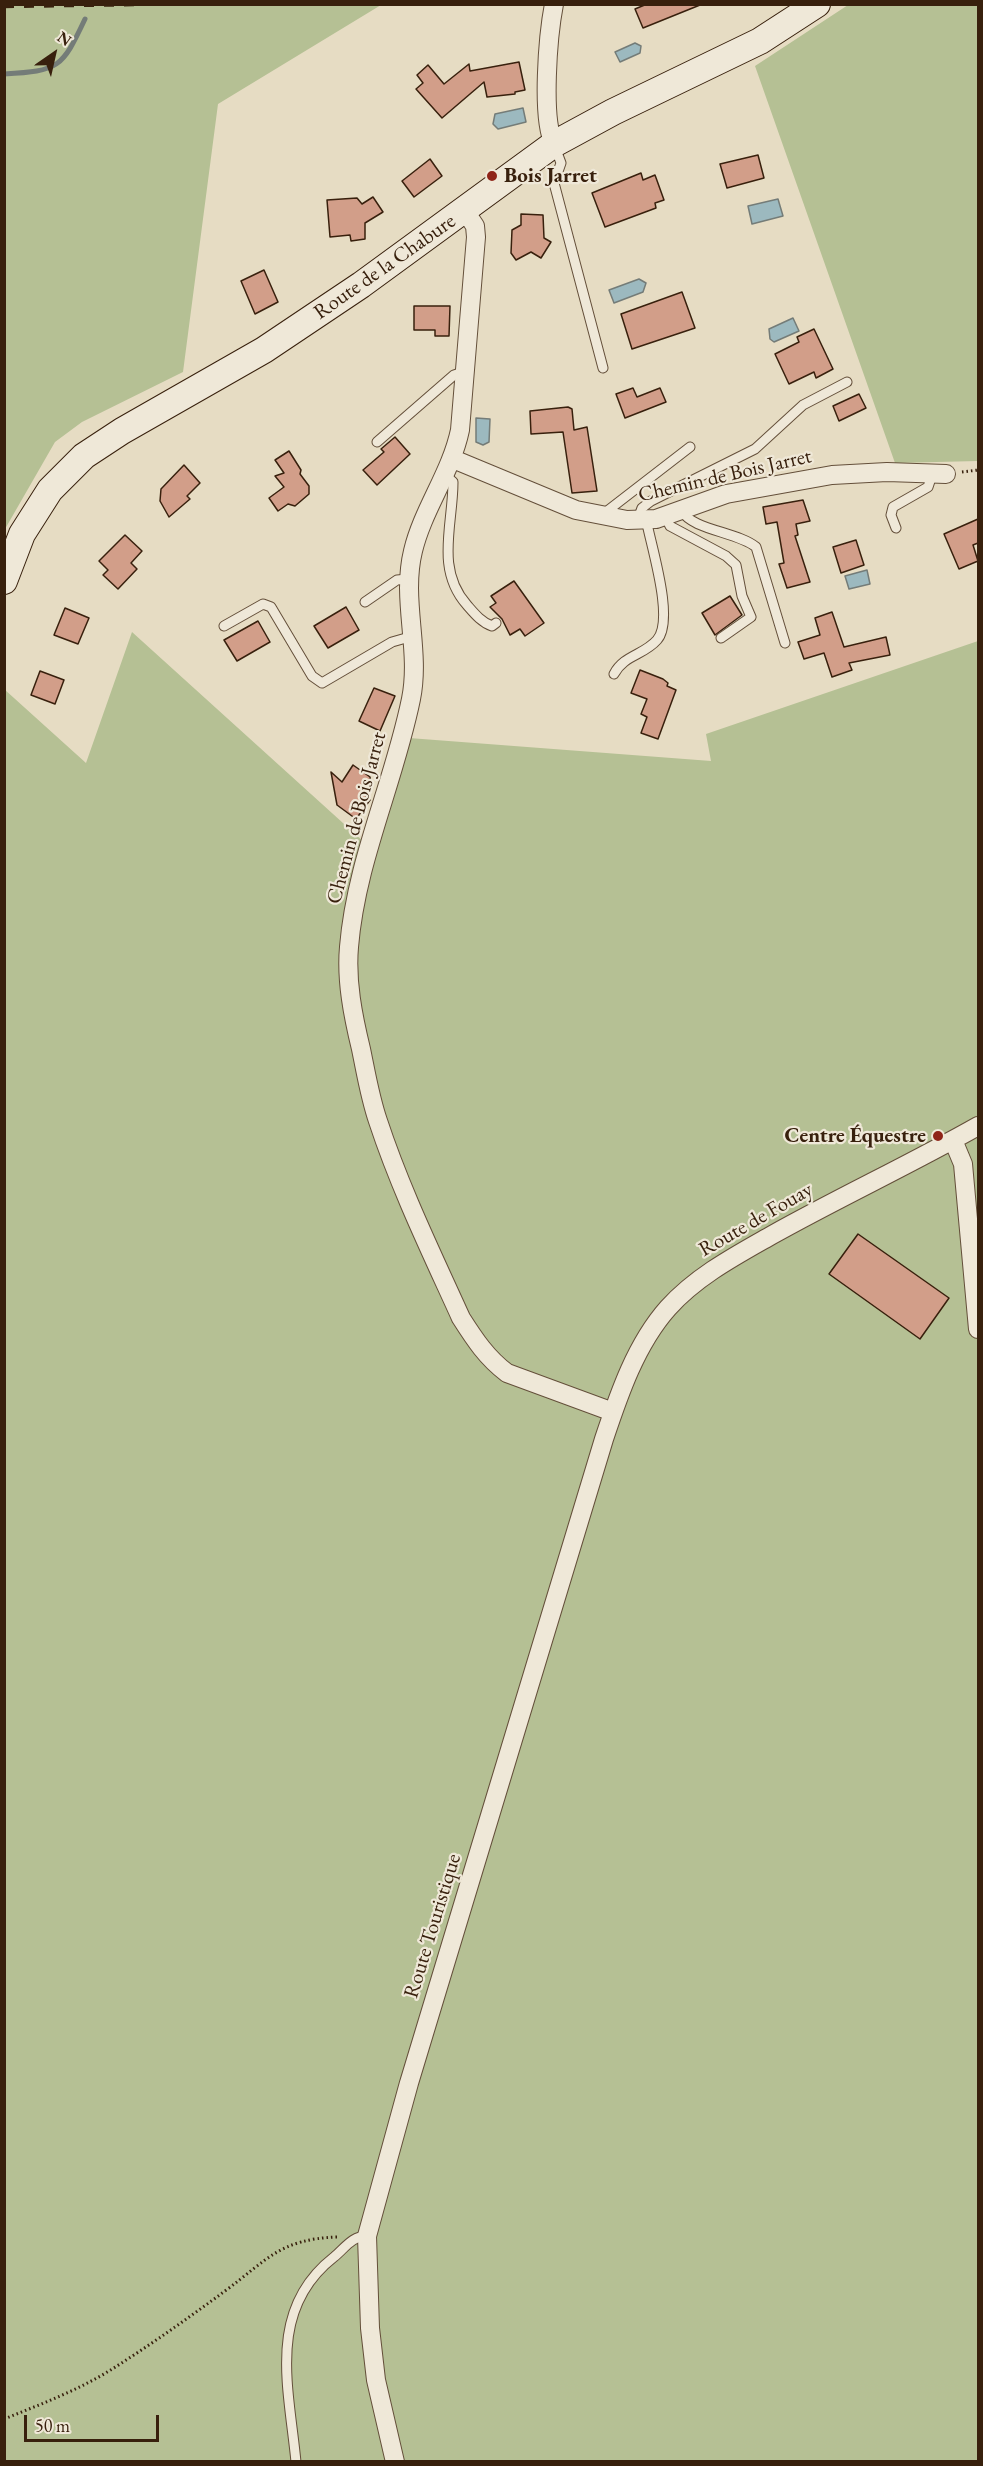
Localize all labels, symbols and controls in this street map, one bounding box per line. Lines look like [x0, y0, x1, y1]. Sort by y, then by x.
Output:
north arrow [24, 24, 84, 84]
text: N [53, 26, 76, 51]
place label: Bois Jarret [504, 163, 597, 189]
marker: Bois Jarret [485, 169, 499, 183]
street label: Route de la Chabure [309, 209, 461, 325]
street label: Chemin de Bois Jarret [636, 444, 814, 508]
street label: Chemin de Bois Jarret [322, 729, 392, 907]
place label: Centre Équestre [785, 1123, 926, 1149]
marker: Centre Équestre [931, 1129, 945, 1143]
street label: Route de Fouay [695, 1177, 817, 1263]
street label: Route Touristique [399, 1851, 467, 2001]
scale bar [27, 2403, 162, 2441]
text: 50 m [35, 2414, 70, 2437]

